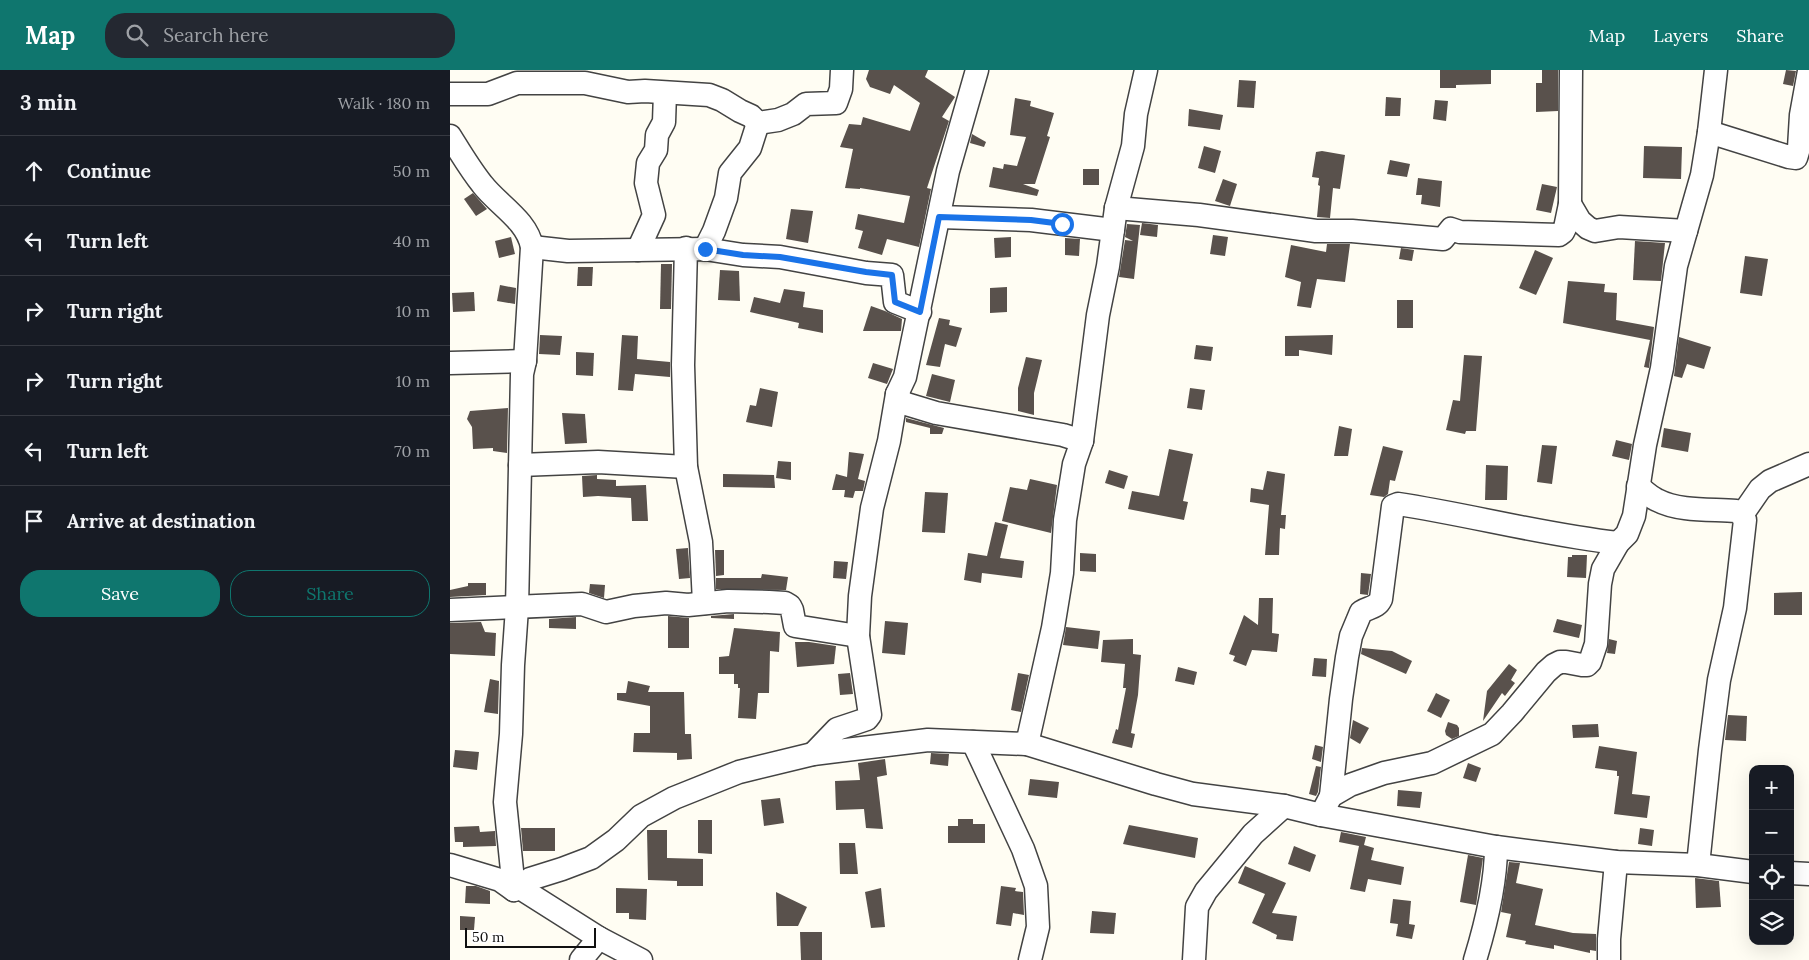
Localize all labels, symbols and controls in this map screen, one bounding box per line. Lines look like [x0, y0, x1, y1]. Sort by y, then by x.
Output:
search box [105, 13, 455, 58]
text: Map [25, 20, 75, 51]
icon: search [123, 21, 151, 49]
text: Search here [163, 23, 269, 47]
text: Map [1589, 24, 1625, 47]
text: Layers [1653, 24, 1708, 47]
text: Share [1736, 24, 1784, 47]
text: 3 min [20, 89, 77, 116]
text: Walk · 180 m [338, 93, 430, 113]
icon: ahead [20, 157, 48, 185]
text: Continue [67, 159, 151, 183]
text: 50 m [393, 161, 430, 181]
route start [1051, 213, 1074, 236]
icon: left [20, 227, 48, 255]
text: Turn left [67, 229, 148, 253]
text: 40 m [393, 231, 430, 251]
route end [694, 238, 717, 261]
icon: right [20, 297, 48, 325]
text: Turn right [67, 299, 163, 323]
text: 10 m [396, 301, 430, 321]
icon: right [20, 367, 48, 395]
text: Turn right [67, 369, 163, 393]
text: 10 m [396, 371, 430, 391]
icon: left [20, 437, 48, 465]
text: Turn left [67, 439, 148, 463]
text: 70 m [394, 441, 430, 461]
icon: arrive [20, 507, 48, 535]
text: Arrive at destination [67, 509, 256, 533]
button: Save [20, 570, 220, 617]
button: Share [230, 570, 430, 617]
map controls [1749, 765, 1794, 945]
button: + [1749, 765, 1794, 810]
button: − [1749, 810, 1794, 855]
button: locate [1749, 855, 1794, 900]
button: layers [1749, 900, 1794, 945]
scale bar [465, 925, 596, 948]
text: 50 m [472, 928, 505, 946]

